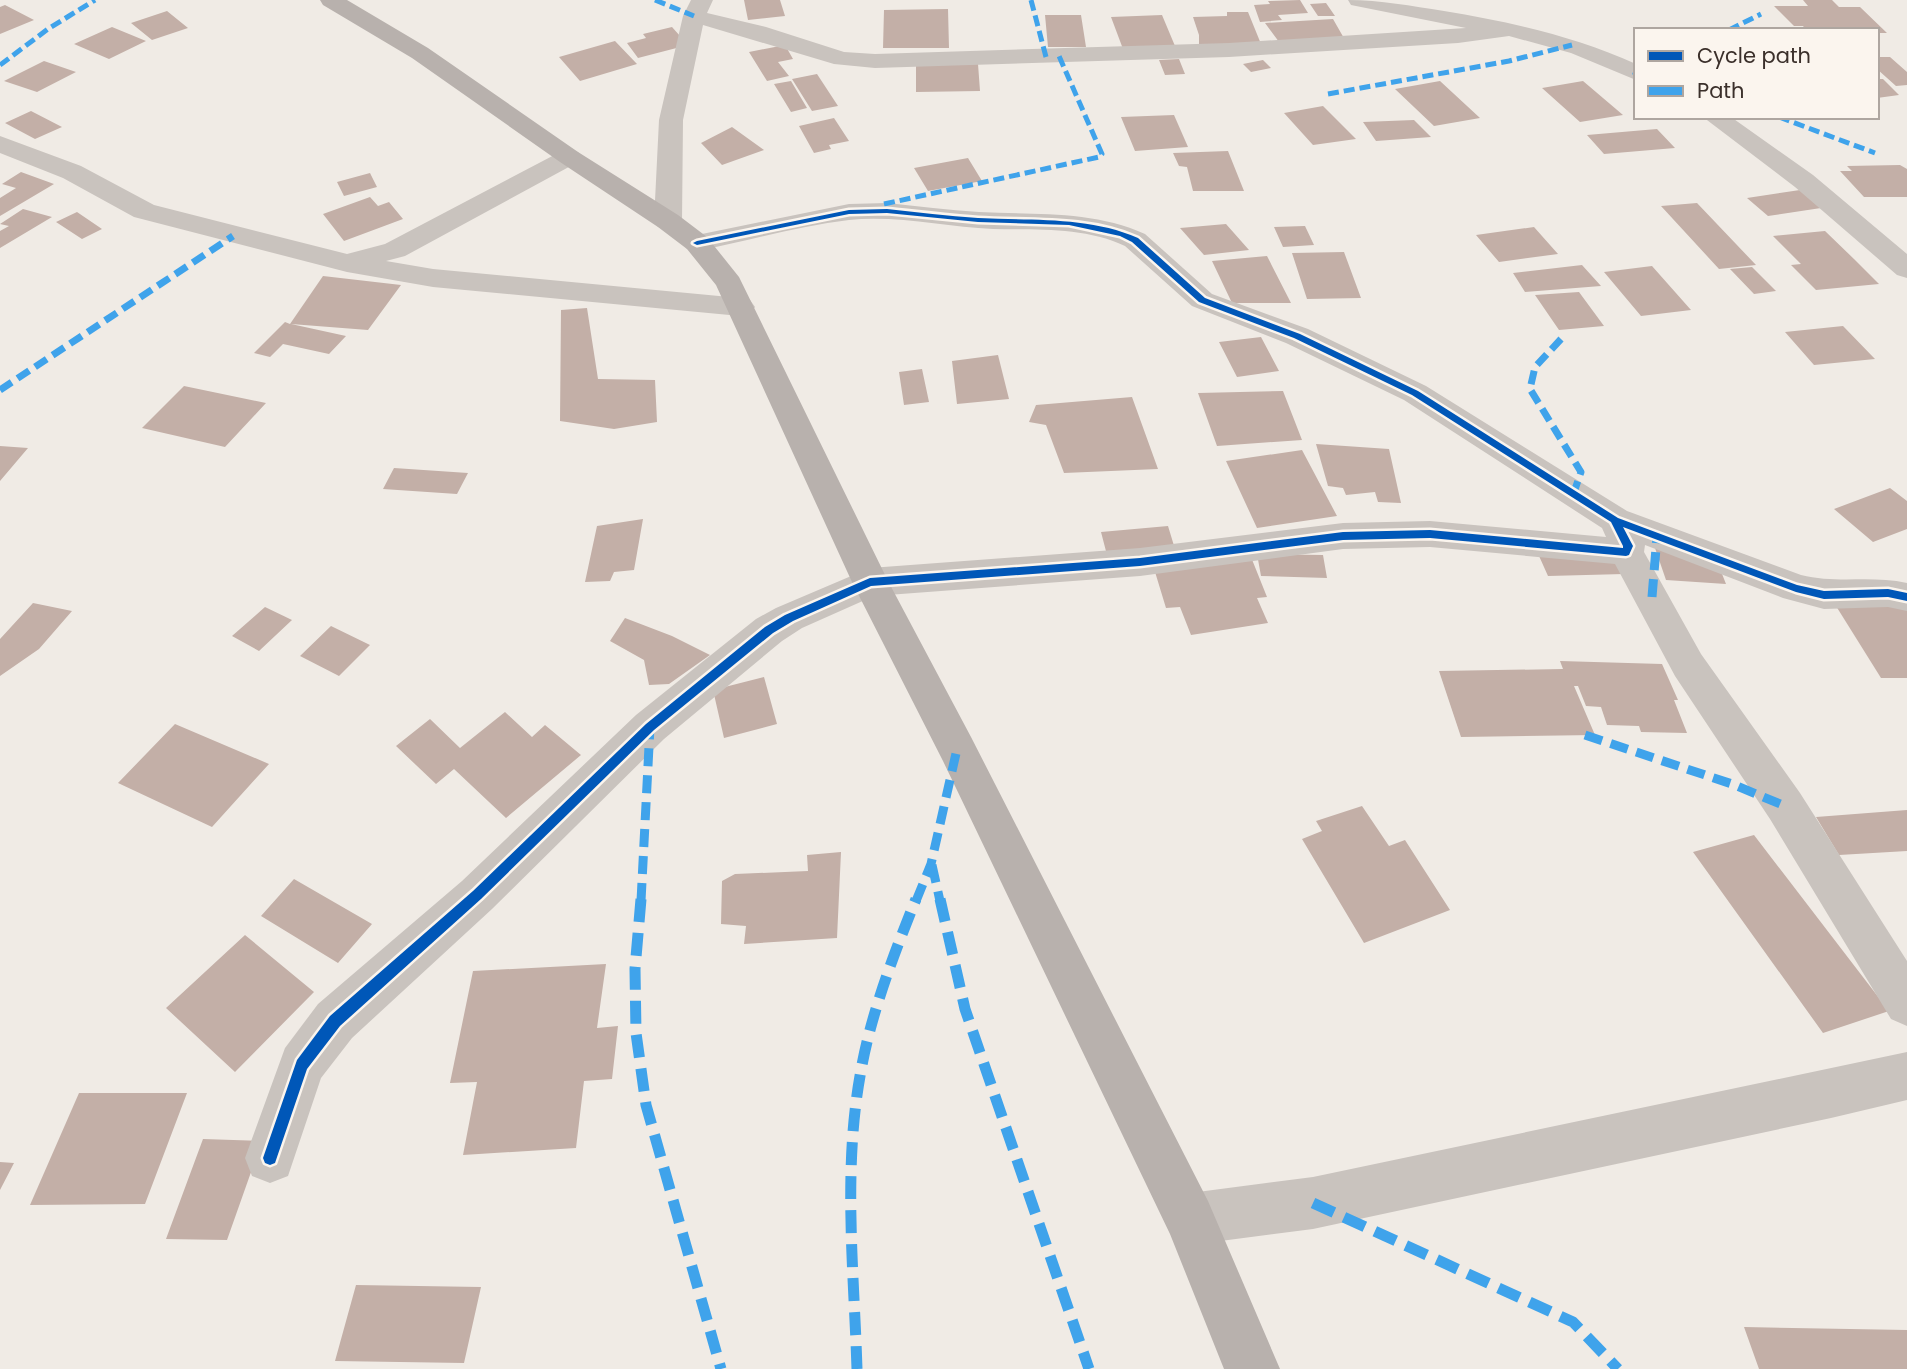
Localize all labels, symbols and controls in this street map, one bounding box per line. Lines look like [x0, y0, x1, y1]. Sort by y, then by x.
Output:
legend [1634, 28, 1879, 119]
text: Cycle path [1697, 41, 1811, 70]
text: Path [1697, 76, 1744, 105]

